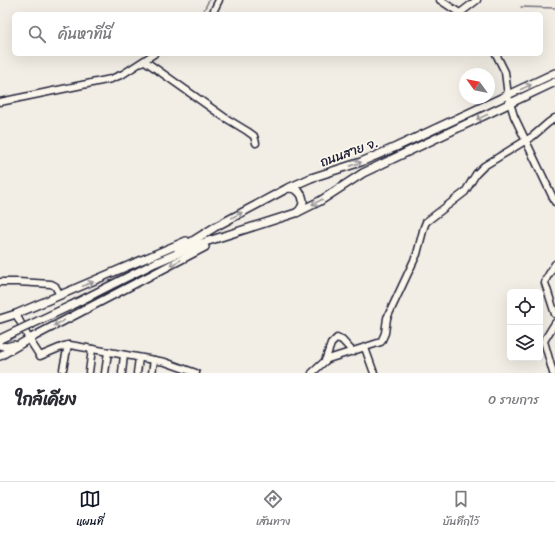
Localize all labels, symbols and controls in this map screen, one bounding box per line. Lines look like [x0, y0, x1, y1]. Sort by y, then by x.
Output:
search box [12, 12, 543, 56]
text: ค้นหาที่นี่ [58, 21, 112, 47]
icon: search [26, 23, 48, 45]
north arrow [459, 68, 495, 104]
one-way arrow [519, 83, 531, 90]
one-way arrow [476, 113, 488, 121]
street label: ถนนสาย จ. [316, 131, 382, 173]
one-way arrow [350, 159, 362, 167]
one-way arrow [311, 199, 323, 206]
one-way arrow [231, 211, 243, 218]
one-way arrow [169, 260, 181, 267]
one-way arrow [82, 279, 94, 287]
map controls [507, 289, 543, 361]
button: locate [507, 289, 543, 325]
one-way arrow [54, 320, 66, 327]
button: layers [507, 325, 543, 361]
text: ใกล้เคียง [16, 384, 76, 414]
text: 0 รายการ [488, 388, 539, 411]
tab: แผนที่ [76, 488, 104, 531]
tab: เส้นทาง [256, 488, 290, 531]
tab: บันทึกไว้ [443, 488, 479, 531]

